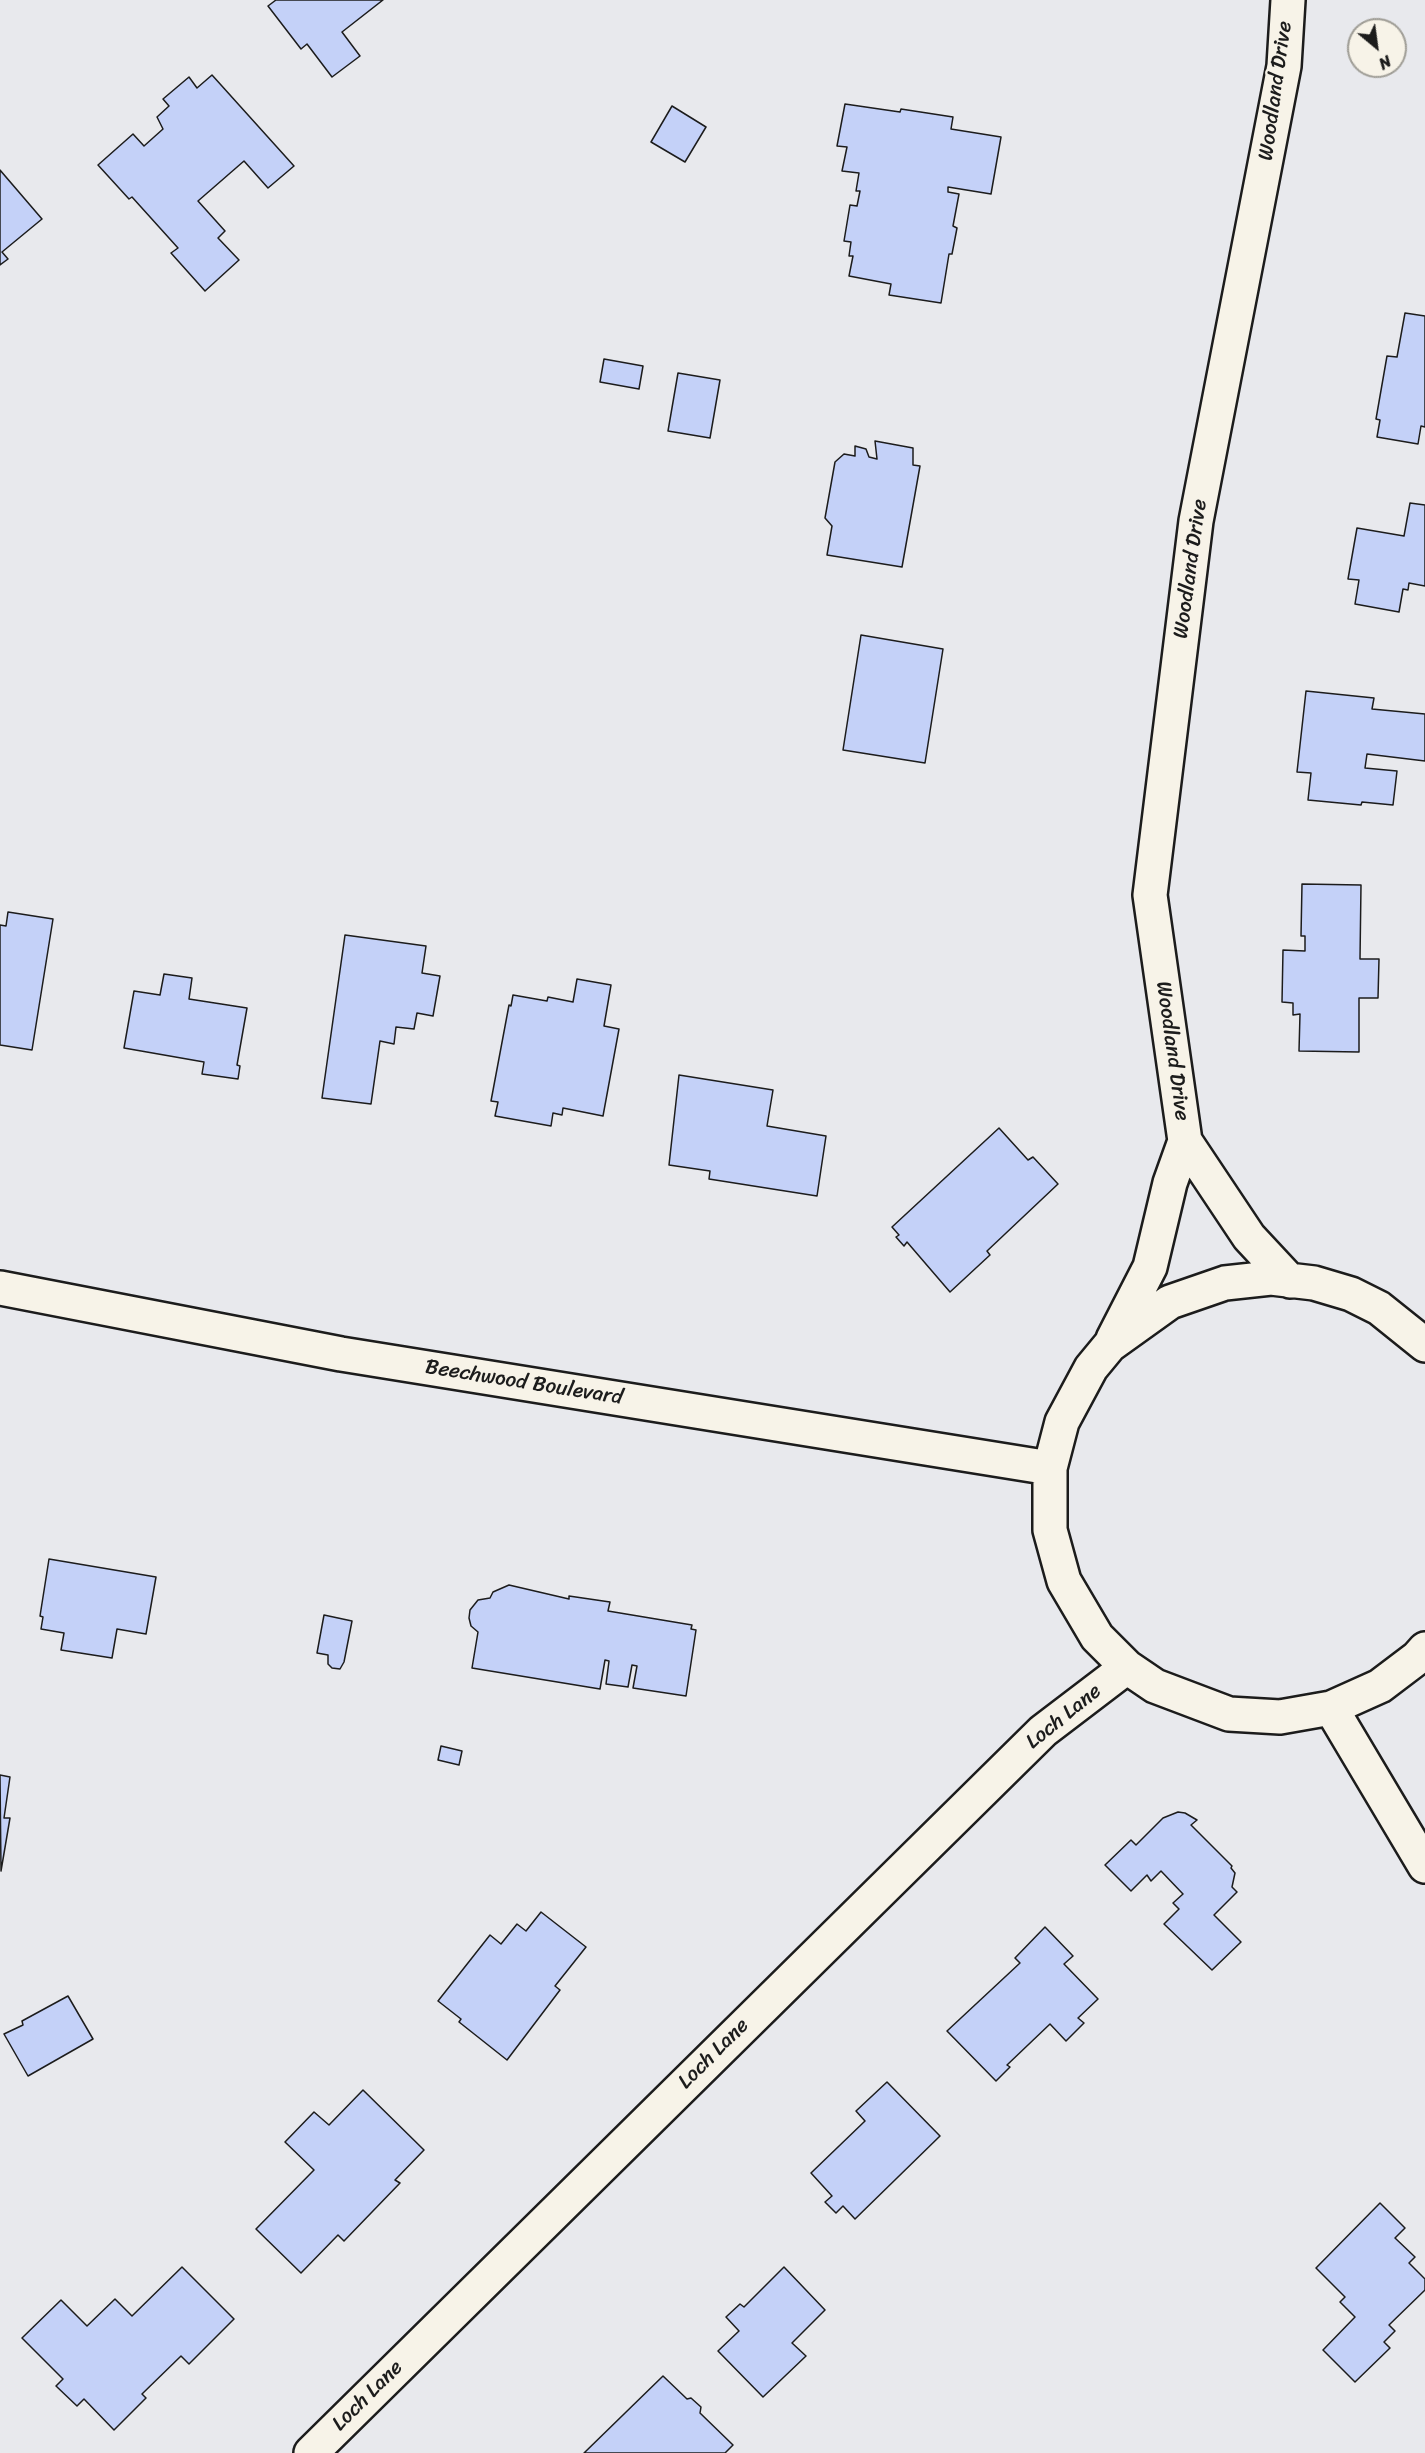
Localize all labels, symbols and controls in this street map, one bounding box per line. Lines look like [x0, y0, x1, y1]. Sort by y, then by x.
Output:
north arrow [1347, 18, 1407, 78]
street label: Woodland Drive [1254, 20, 1298, 162]
text: N [1373, 47, 1397, 78]
street label: Woodland Drive [1169, 498, 1213, 640]
street label: Woodland Drive [1150, 980, 1194, 1122]
street label: Beechwood Boulevard [423, 1355, 625, 1411]
street label: Loch Lane [1021, 1679, 1107, 1755]
street label: Loch Lane [673, 2013, 755, 2095]
street label: Loch Lane [327, 2355, 409, 2437]

